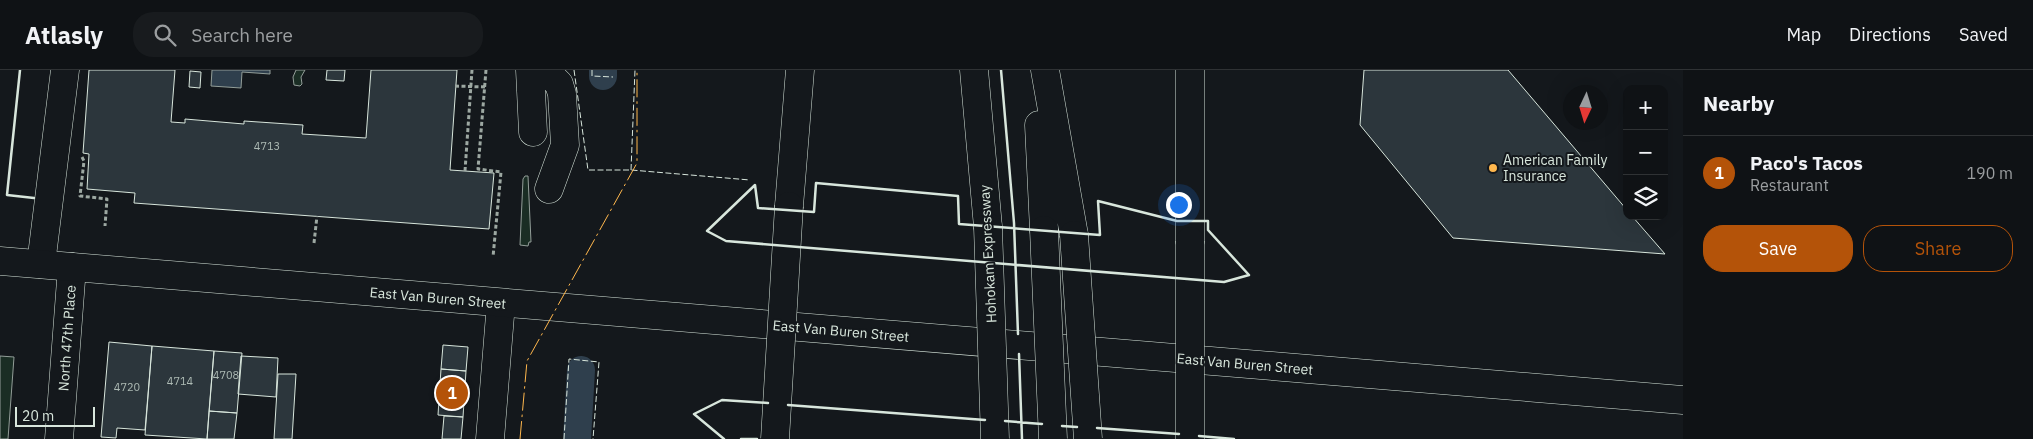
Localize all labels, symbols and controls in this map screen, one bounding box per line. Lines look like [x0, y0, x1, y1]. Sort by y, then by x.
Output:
search box [133, 12, 483, 57]
text: Atlasly [25, 19, 103, 51]
icon: search [151, 21, 179, 49]
text: Search here [191, 23, 293, 47]
text: Map [1786, 23, 1821, 46]
text: Directions [1849, 23, 1931, 46]
text: Saved [1959, 23, 2008, 46]
north arrow [1563, 85, 1608, 130]
map controls [1623, 85, 1668, 220]
button: + [1623, 85, 1668, 130]
text: Nearby [1703, 89, 1774, 117]
button: − [1623, 130, 1668, 175]
house number: 4713 [254, 139, 280, 153]
place label: American Family Insurance [1503, 151, 1607, 185]
text: Paco's Tacos [1750, 151, 1863, 175]
marker: American Family Insurance [1487, 162, 1499, 174]
text: 1 [1714, 163, 1724, 183]
text: 190 m [1966, 163, 2013, 183]
button: layers [1623, 175, 1668, 220]
text: Restaurant [1750, 175, 1829, 195]
street label: Hohokam Expressway [975, 184, 1001, 324]
your location [1166, 192, 1192, 218]
button: Save [1703, 225, 1853, 272]
button: Share [1863, 225, 2013, 272]
street label: East Van Buren Street [369, 283, 507, 313]
street label: North 47th Place [54, 284, 80, 392]
street label: East Van Buren Street [772, 316, 910, 346]
street label: East Van Buren Street [1176, 349, 1314, 379]
house number: 4708 [213, 368, 239, 382]
house number: 4714 [167, 374, 194, 388]
pin: 1 [436, 374, 468, 412]
house number: 4720 [114, 380, 140, 394]
scale bar [15, 404, 95, 427]
text: 20 m [22, 407, 54, 425]

